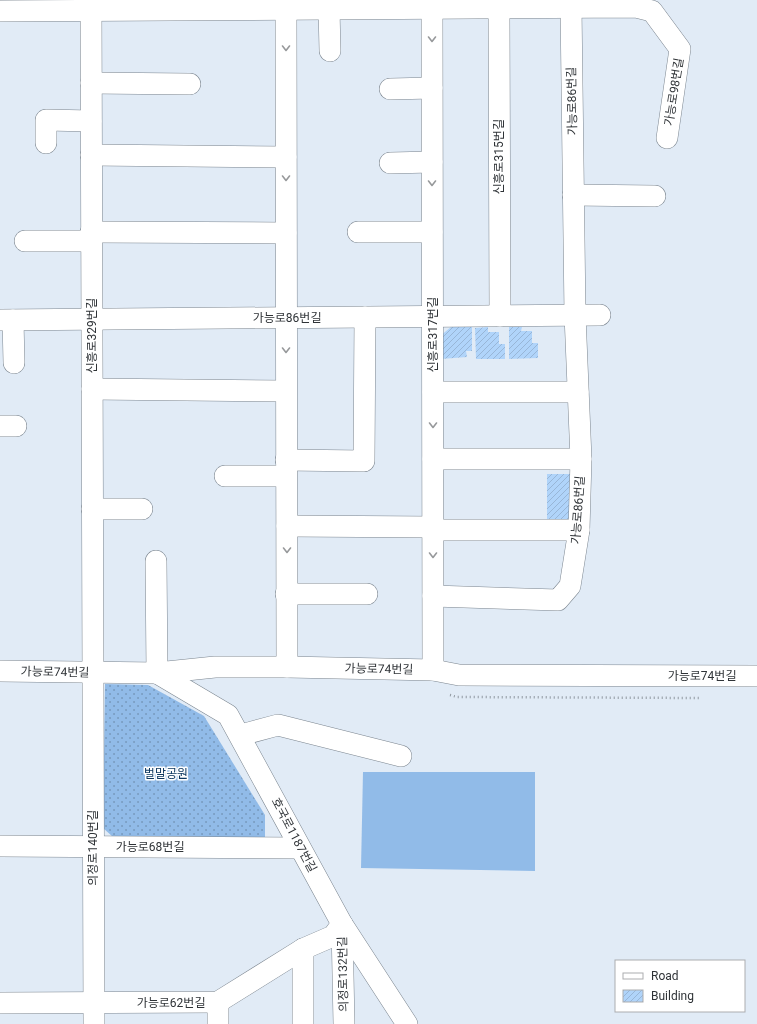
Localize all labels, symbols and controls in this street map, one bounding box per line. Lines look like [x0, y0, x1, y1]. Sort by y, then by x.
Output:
one-way arrow [428, 36, 436, 42]
one-way arrow [282, 45, 290, 51]
street label: 가능로98번길 [662, 57, 686, 127]
street label: 가능로86번길 [564, 67, 580, 135]
street label: 신흥로315번길 [492, 119, 506, 195]
one-way arrow [282, 175, 290, 181]
one-way arrow [428, 180, 436, 186]
street label: 신흥로317번길 [426, 297, 440, 373]
street label: 신흥로329번길 [85, 298, 99, 374]
street label: 가능로86번길 [253, 311, 321, 325]
one-way arrow [282, 347, 290, 353]
one-way arrow [429, 422, 437, 428]
street label: 가능로86번길 [569, 475, 587, 545]
one-way arrow [283, 547, 291, 553]
one-way arrow [429, 552, 437, 558]
street label: 가능로74번길 [345, 661, 413, 677]
street label: 가능로74번길 [21, 664, 89, 680]
street label: 가능로74번길 [668, 669, 736, 683]
park label: 벌말공원 [144, 767, 188, 781]
street label: 호국로1187번길 [269, 795, 319, 875]
street label: 의정로140번길 [86, 810, 100, 886]
street label: 가능로68번길 [116, 840, 184, 854]
street label: 의정로132번길 [335, 936, 351, 1012]
legend [615, 960, 745, 1012]
text: Road [651, 969, 679, 983]
text: Building [651, 989, 694, 1003]
street label: 가능로62번길 [137, 996, 205, 1010]

